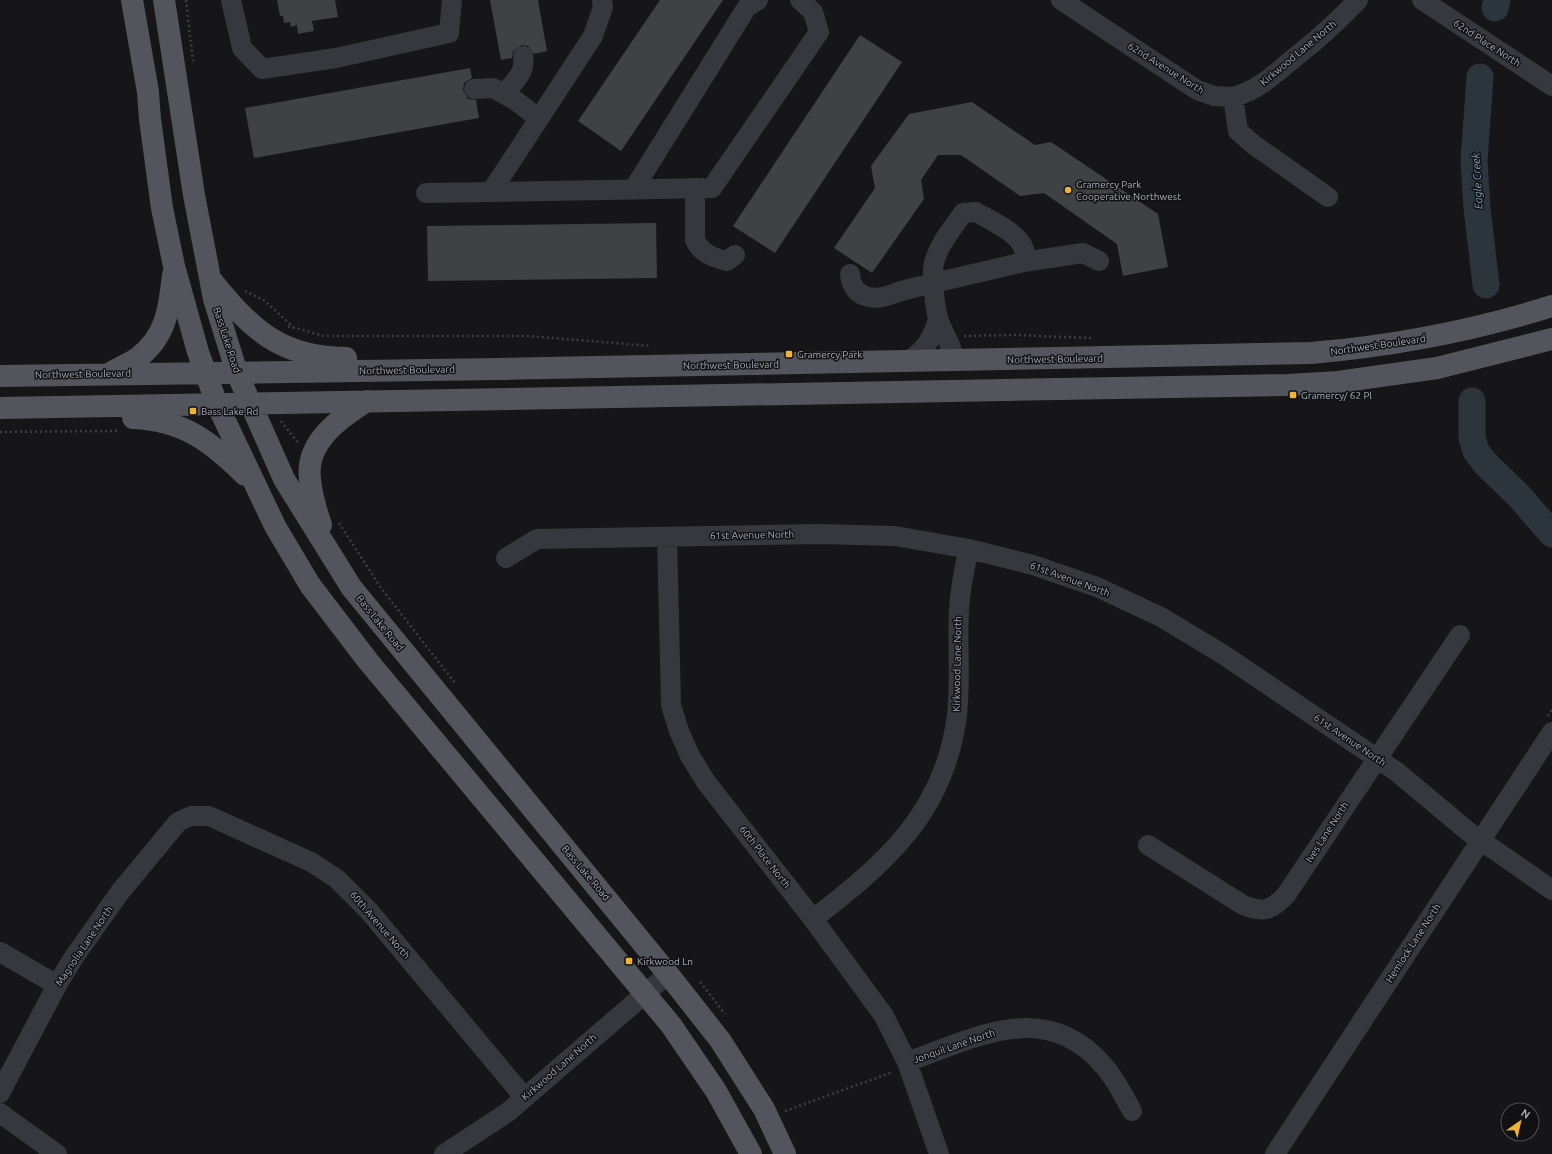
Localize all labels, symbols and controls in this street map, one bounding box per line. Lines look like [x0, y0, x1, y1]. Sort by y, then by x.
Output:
street label: 62nd Place North [1451, 17, 1523, 69]
street label: Kirkwood Lane North [1258, 18, 1338, 88]
street label: 62nd Avenue North [1126, 40, 1206, 96]
water label: Eagle Creek [1470, 152, 1484, 210]
place label: Gramercy Park Cooperative Northwest [1076, 179, 1181, 202]
marker: Gramercy Park Cooperative Northwest [1063, 185, 1073, 195]
street label: Bass Lake Road [211, 306, 243, 374]
street label: Northwest Boulevard [1330, 333, 1426, 357]
marker: Gramercy Park [784, 349, 794, 359]
place label: Gramercy Park [797, 349, 862, 360]
street label: Northwest Boulevard [1007, 353, 1103, 365]
street label: Northwest Boulevard [683, 359, 779, 371]
street label: Northwest Boulevard [359, 364, 455, 376]
street label: Northwest Boulevard [35, 368, 131, 380]
marker: Gramercy/ 62 Pl [1288, 390, 1298, 400]
place label: Gramercy/ 62 Pl [1301, 390, 1372, 401]
marker: Bass Lake Rd [188, 406, 198, 416]
place label: Bass Lake Rd [201, 406, 259, 417]
street label: 61st Avenue North [710, 529, 794, 541]
street label: 61st Avenue North [1029, 559, 1111, 599]
street label: Bass Lake Road [354, 593, 406, 653]
street label: Kirkwood Lane North [951, 616, 963, 712]
street label: 61st Avenue North [1312, 712, 1388, 768]
street label: Ives Lane North [1303, 800, 1351, 864]
street label: 60th Place North [737, 824, 793, 890]
street label: Bass Lake Road [560, 843, 612, 903]
street label: 60th Avenue North [348, 889, 412, 961]
street label: Hemlock Lane North [1383, 902, 1443, 984]
street label: Magnolia Lane North [53, 904, 115, 988]
marker: Kirkwood Ln [624, 956, 634, 966]
place label: Kirkwood Ln [637, 956, 693, 967]
street label: Jonquil Lane North [912, 1027, 996, 1065]
street label: Kirkwood Lane North [519, 1032, 599, 1102]
north arrow [1500, 1102, 1540, 1142]
text: N [1519, 1106, 1532, 1121]

